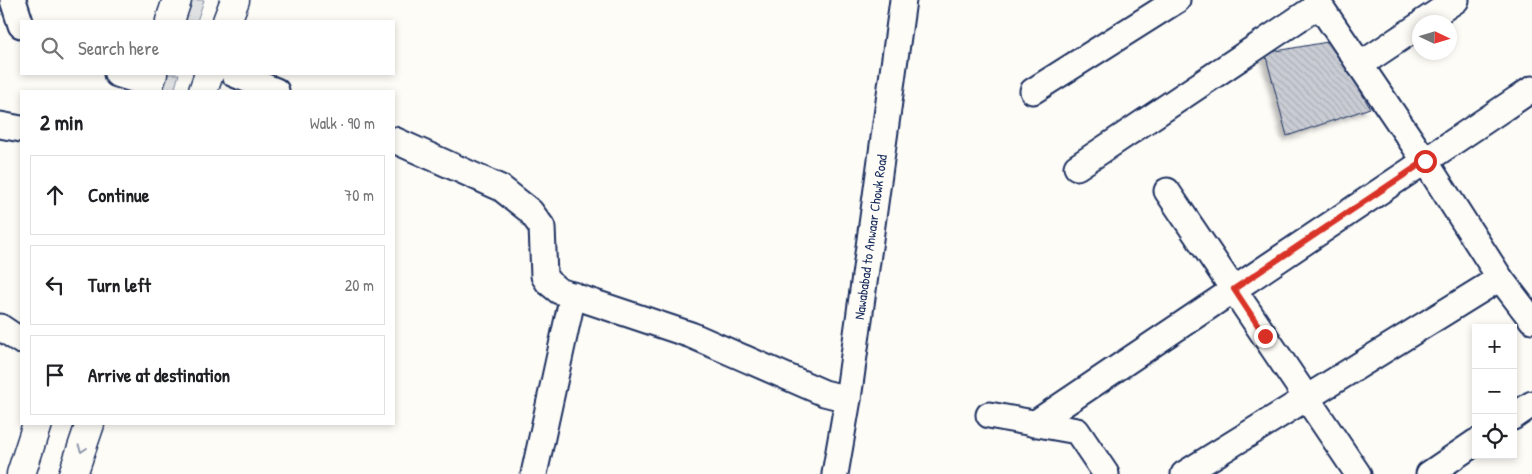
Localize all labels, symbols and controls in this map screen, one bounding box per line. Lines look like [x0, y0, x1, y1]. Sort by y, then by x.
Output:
north arrow [1412, 15, 1457, 60]
search box [20, 20, 395, 75]
icon: search [38, 34, 66, 62]
text: Search here [78, 35, 159, 61]
text: 2 min [40, 108, 83, 137]
text: Walk · 90 m [310, 112, 375, 134]
route start [1414, 150, 1437, 173]
street label: Nawababad to Anwaar Chowk Road [849, 153, 891, 321]
icon: ahead [41, 181, 69, 209]
text: Continue [88, 182, 149, 208]
text: 70 m [344, 184, 374, 206]
icon: left [41, 271, 69, 299]
text: Turn left [88, 272, 151, 298]
text: 20 m [345, 274, 374, 296]
map controls [1472, 324, 1517, 459]
button: + [1472, 324, 1517, 369]
route end [1254, 325, 1277, 348]
icon: arrive [41, 361, 69, 389]
text: Arrive at destination [88, 362, 230, 388]
button: − [1472, 369, 1517, 414]
button: locate [1472, 414, 1517, 459]
one-way arrow [77, 444, 87, 453]

